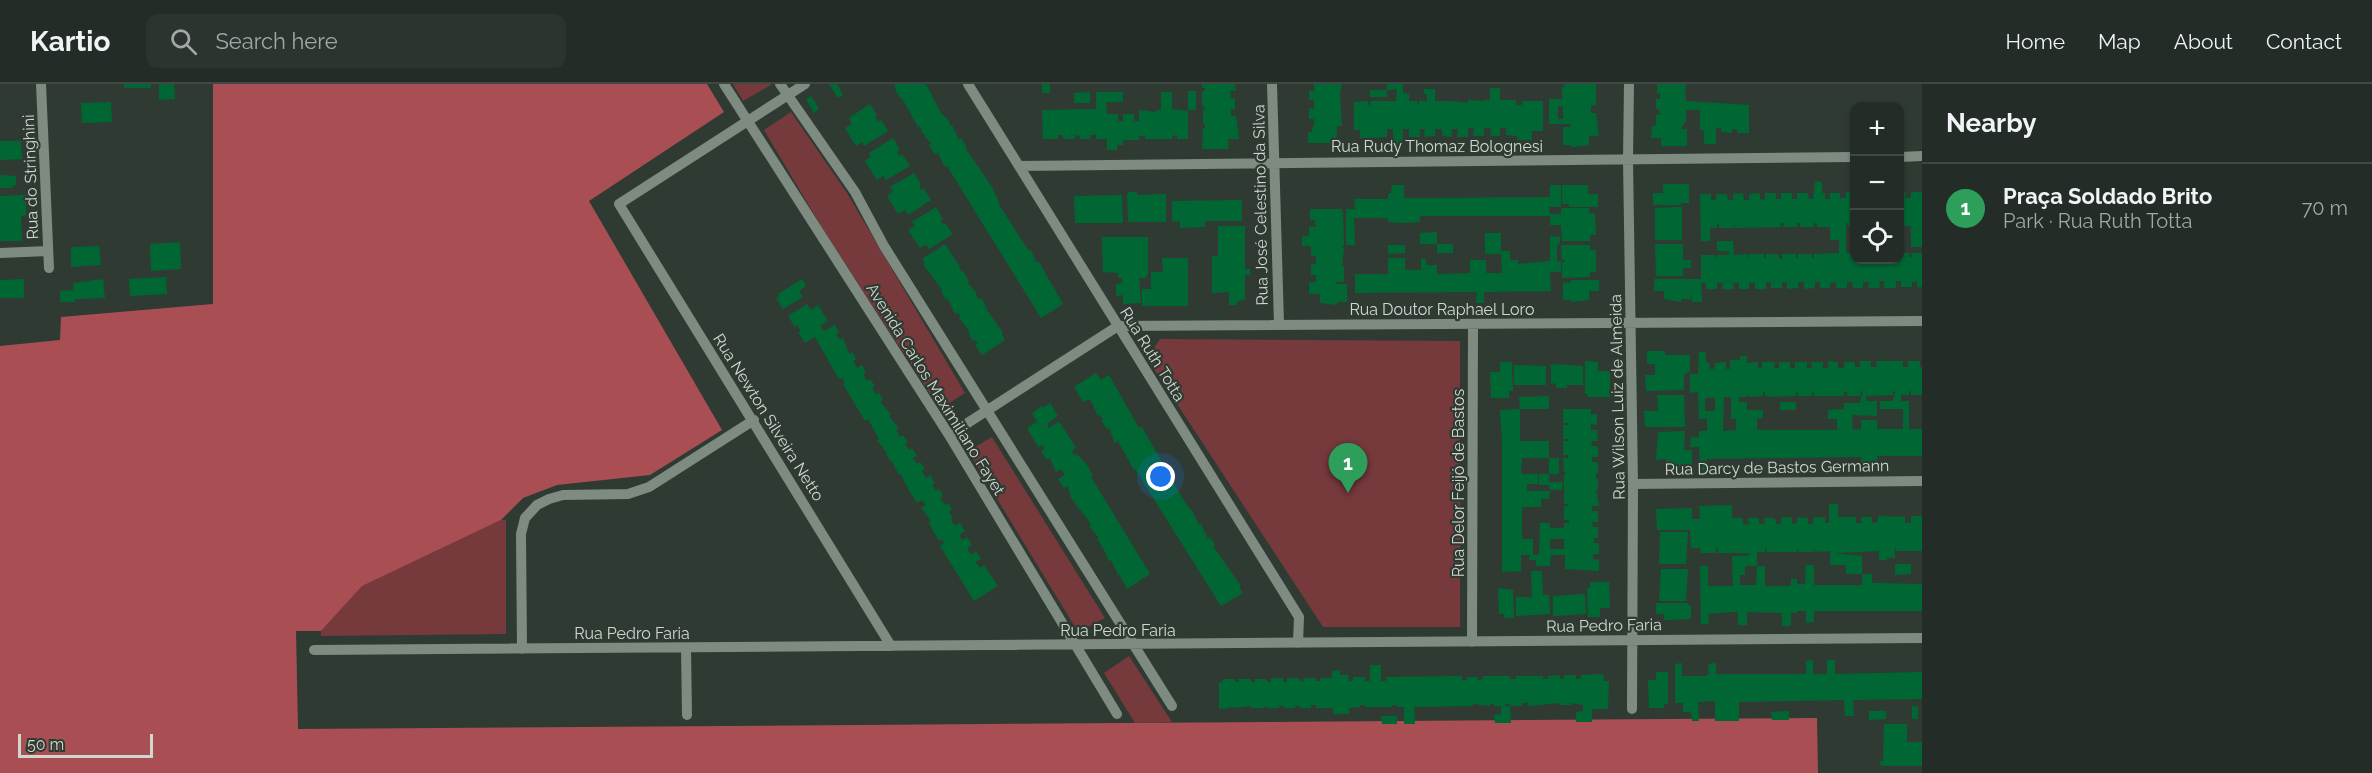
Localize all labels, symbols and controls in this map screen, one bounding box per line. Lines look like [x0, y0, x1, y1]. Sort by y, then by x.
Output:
search box [146, 14, 566, 68]
text: Kartio [30, 25, 110, 58]
icon: search [167, 25, 200, 58]
text: Search here [215, 28, 338, 54]
text: Home [2006, 29, 2065, 54]
text: Map [2098, 29, 2141, 54]
text: About [2174, 29, 2233, 54]
text: Contact [2266, 29, 2342, 54]
map controls [1850, 102, 1904, 264]
button: + [1850, 102, 1904, 156]
street label: Rua José Celestino da Silva [1249, 104, 1272, 306]
text: Nearby [1946, 108, 2036, 138]
street label: Rua do Stringhini [19, 114, 42, 240]
street label: Rua Rudy Thomaz Bolognesi [1331, 137, 1543, 156]
button: − [1850, 156, 1904, 210]
text: Praça Soldado Brito [2003, 183, 2212, 209]
text: 1 [1961, 196, 1970, 220]
text: 70 m [2302, 196, 2348, 220]
text: Park · Rua Ruth Totta [2003, 209, 2192, 233]
button: locate [1850, 210, 1904, 264]
street label: Avenida Carlos Maximiliano Fayet [862, 280, 1009, 499]
street label: Rua Wilson Luiz de Almeida [1606, 294, 1629, 500]
street label: Rua Doutor Raphael Loro [1349, 300, 1535, 319]
street label: Rua Ruth Totta [1116, 304, 1189, 405]
street label: Rua Newton Silveira Netto [709, 330, 828, 504]
street label: Rua Delor Feijó de Bastos [1449, 388, 1468, 577]
pin: 1 [1328, 444, 1368, 493]
street label: Rua Darcy de Bastos Germann [1665, 456, 1890, 479]
your location [1146, 462, 1175, 491]
street label: Rua Pedro Faria [1546, 615, 1662, 636]
street label: Rua Pedro Faria [1060, 621, 1176, 640]
street label: Rua Pedro Faria [574, 624, 690, 643]
scale bar [18, 731, 153, 758]
text: 50 m [27, 735, 64, 754]

